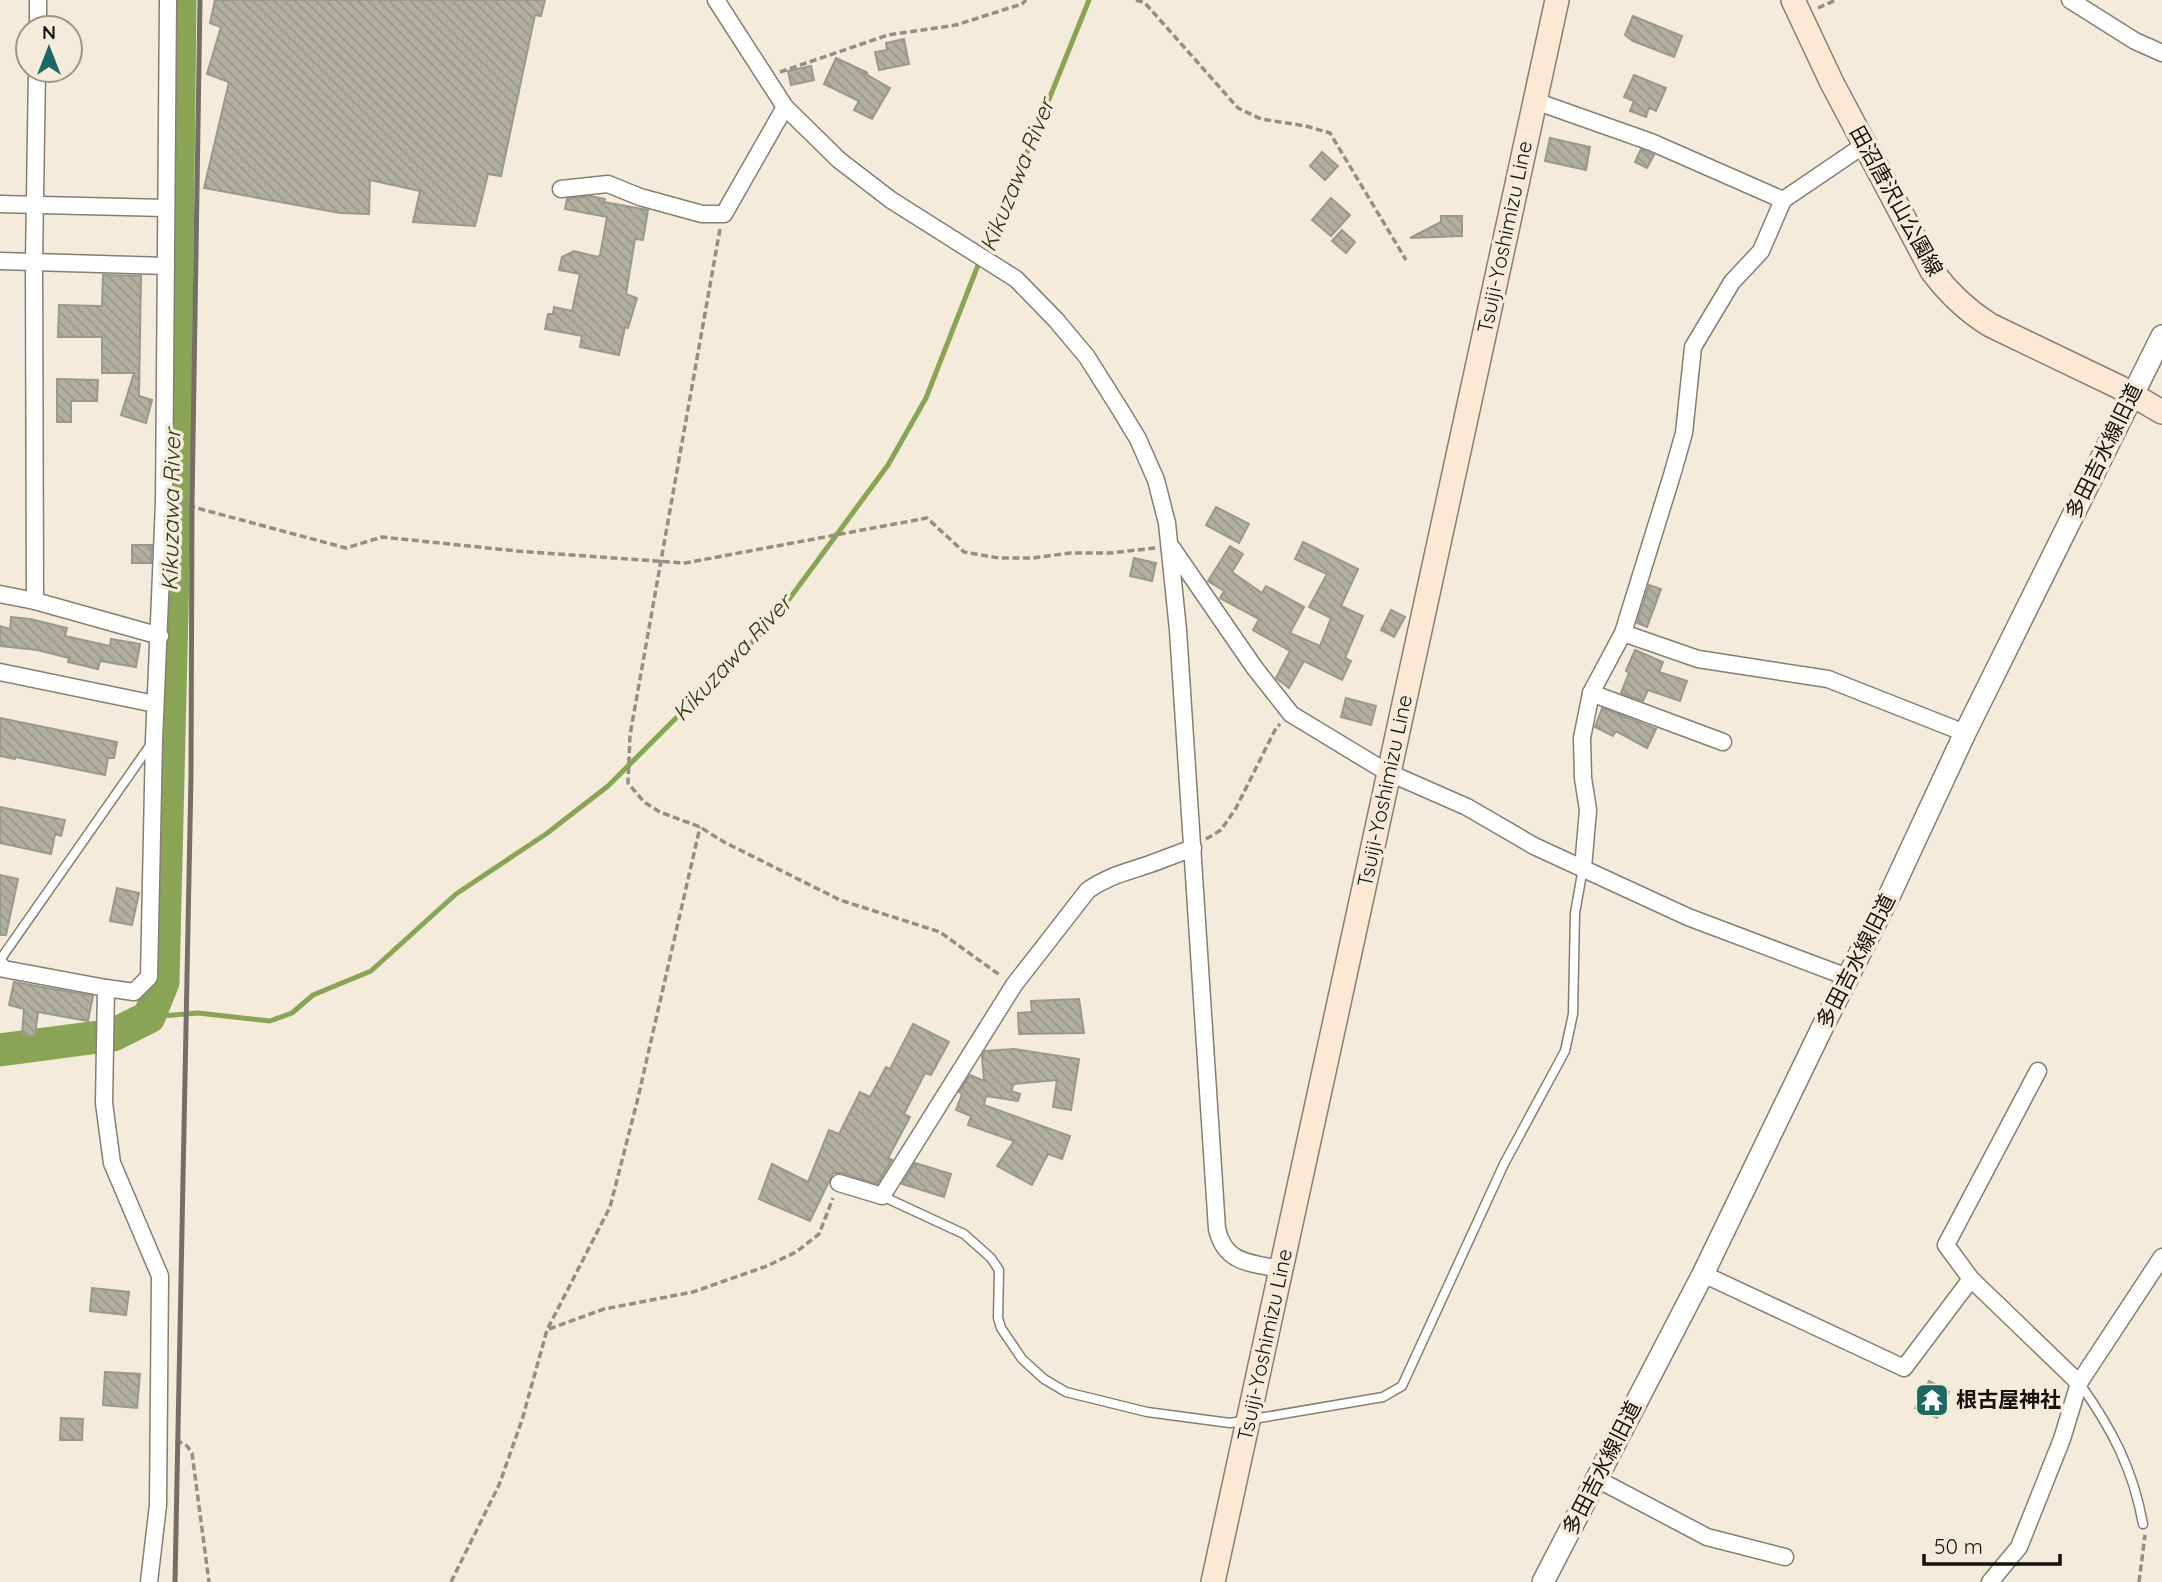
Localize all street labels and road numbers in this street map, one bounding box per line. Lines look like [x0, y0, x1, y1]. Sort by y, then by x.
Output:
street label: 田沼唐沢山公園線 [1845, 121, 1949, 280]
street label: Tsuiji-Yoshimizu Line [1471, 138, 1537, 335]
street label: 多田吉水線旧道 [2059, 379, 2147, 522]
street label: Tsuiji-Yoshimizu Line [1351, 692, 1417, 889]
street label: 多田吉水線旧道 [1810, 889, 1900, 1032]
street label: Tsuiji-Yoshimizu Line [1231, 1246, 1297, 1443]
street label: 多田吉水線旧道 [1556, 1396, 1646, 1539]

